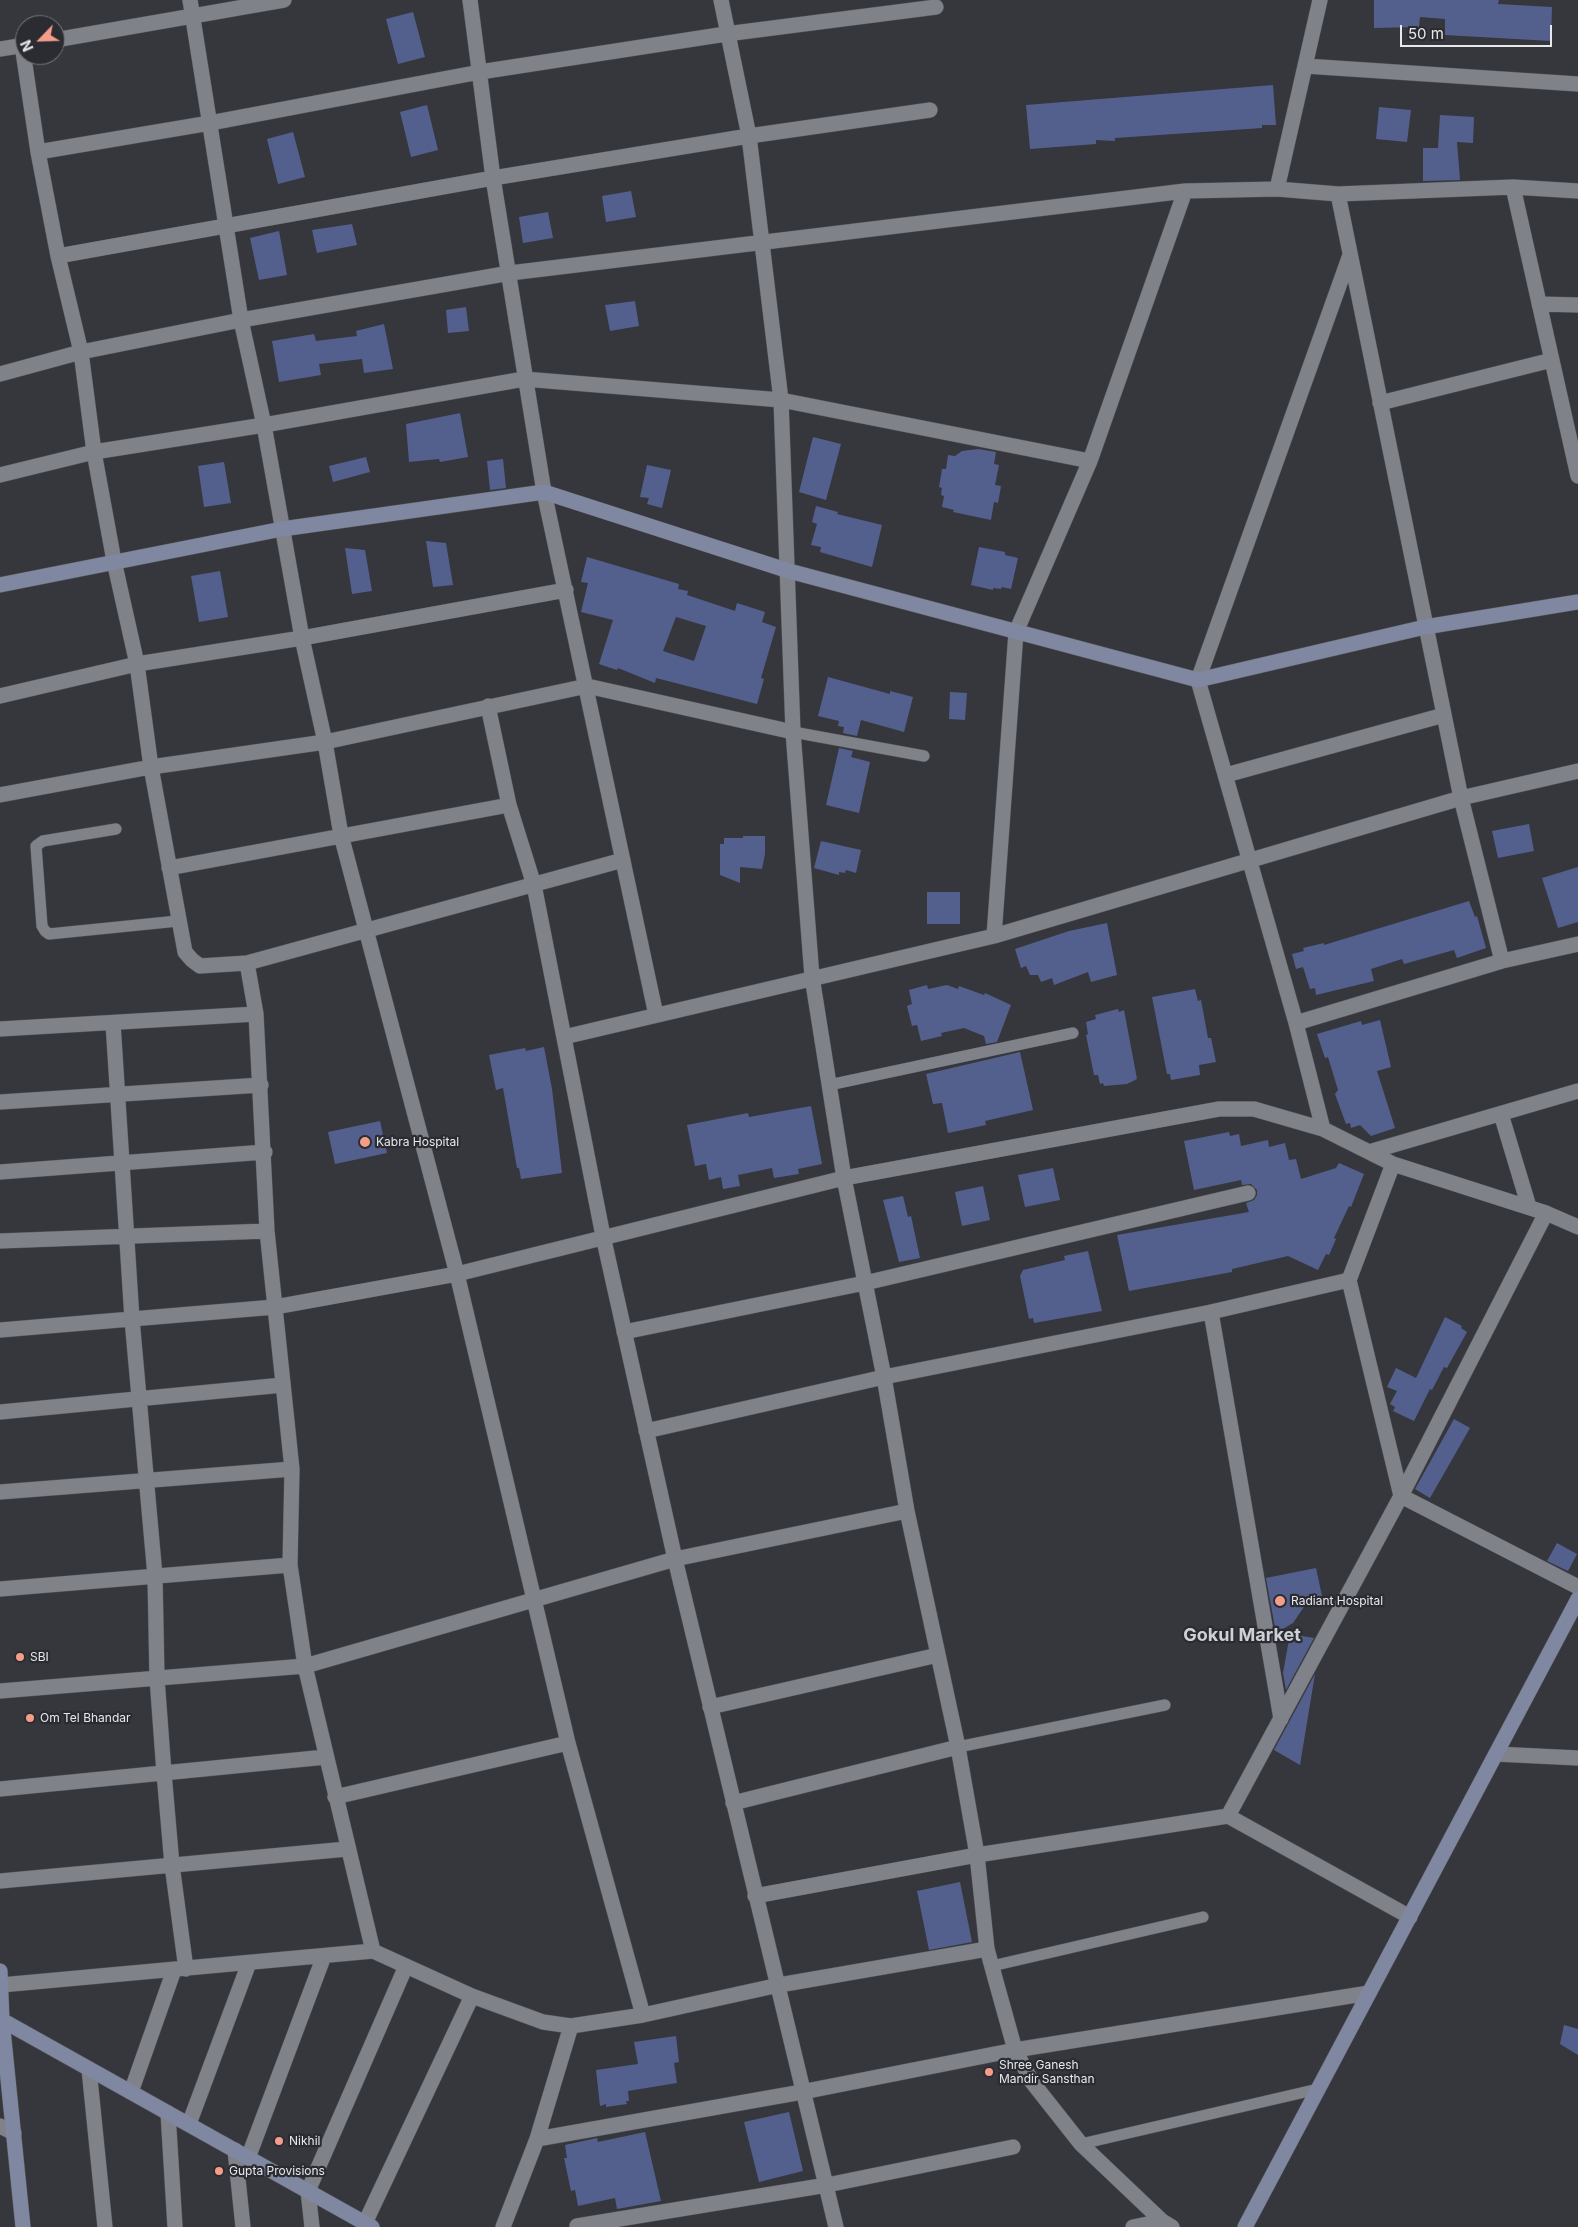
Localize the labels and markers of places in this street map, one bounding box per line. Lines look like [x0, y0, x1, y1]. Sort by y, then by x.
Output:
marker: Kabra Hospital [358, 1135, 372, 1149]
place label: Kabra Hospital [376, 1135, 459, 1149]
marker: Radiant Hospital [1273, 1594, 1287, 1608]
place label: Radiant Hospital [1291, 1594, 1383, 1608]
place label: SBI [30, 1650, 49, 1664]
marker: SBI [14, 1651, 26, 1663]
place label: Om Tel Bhandar [40, 1711, 131, 1725]
marker: Om Tel Bhandar [24, 1712, 36, 1724]
place label: Shree Ganesh Mandir Sansthan [999, 2058, 1095, 2086]
marker: Shree Ganesh Mandir Sansthan [983, 2066, 995, 2078]
place label: Nikhil [289, 2134, 320, 2148]
marker: Nikhil [273, 2135, 285, 2147]
place label: Gupta Provisions [229, 2164, 325, 2178]
marker: Gupta Provisions [213, 2165, 225, 2177]

